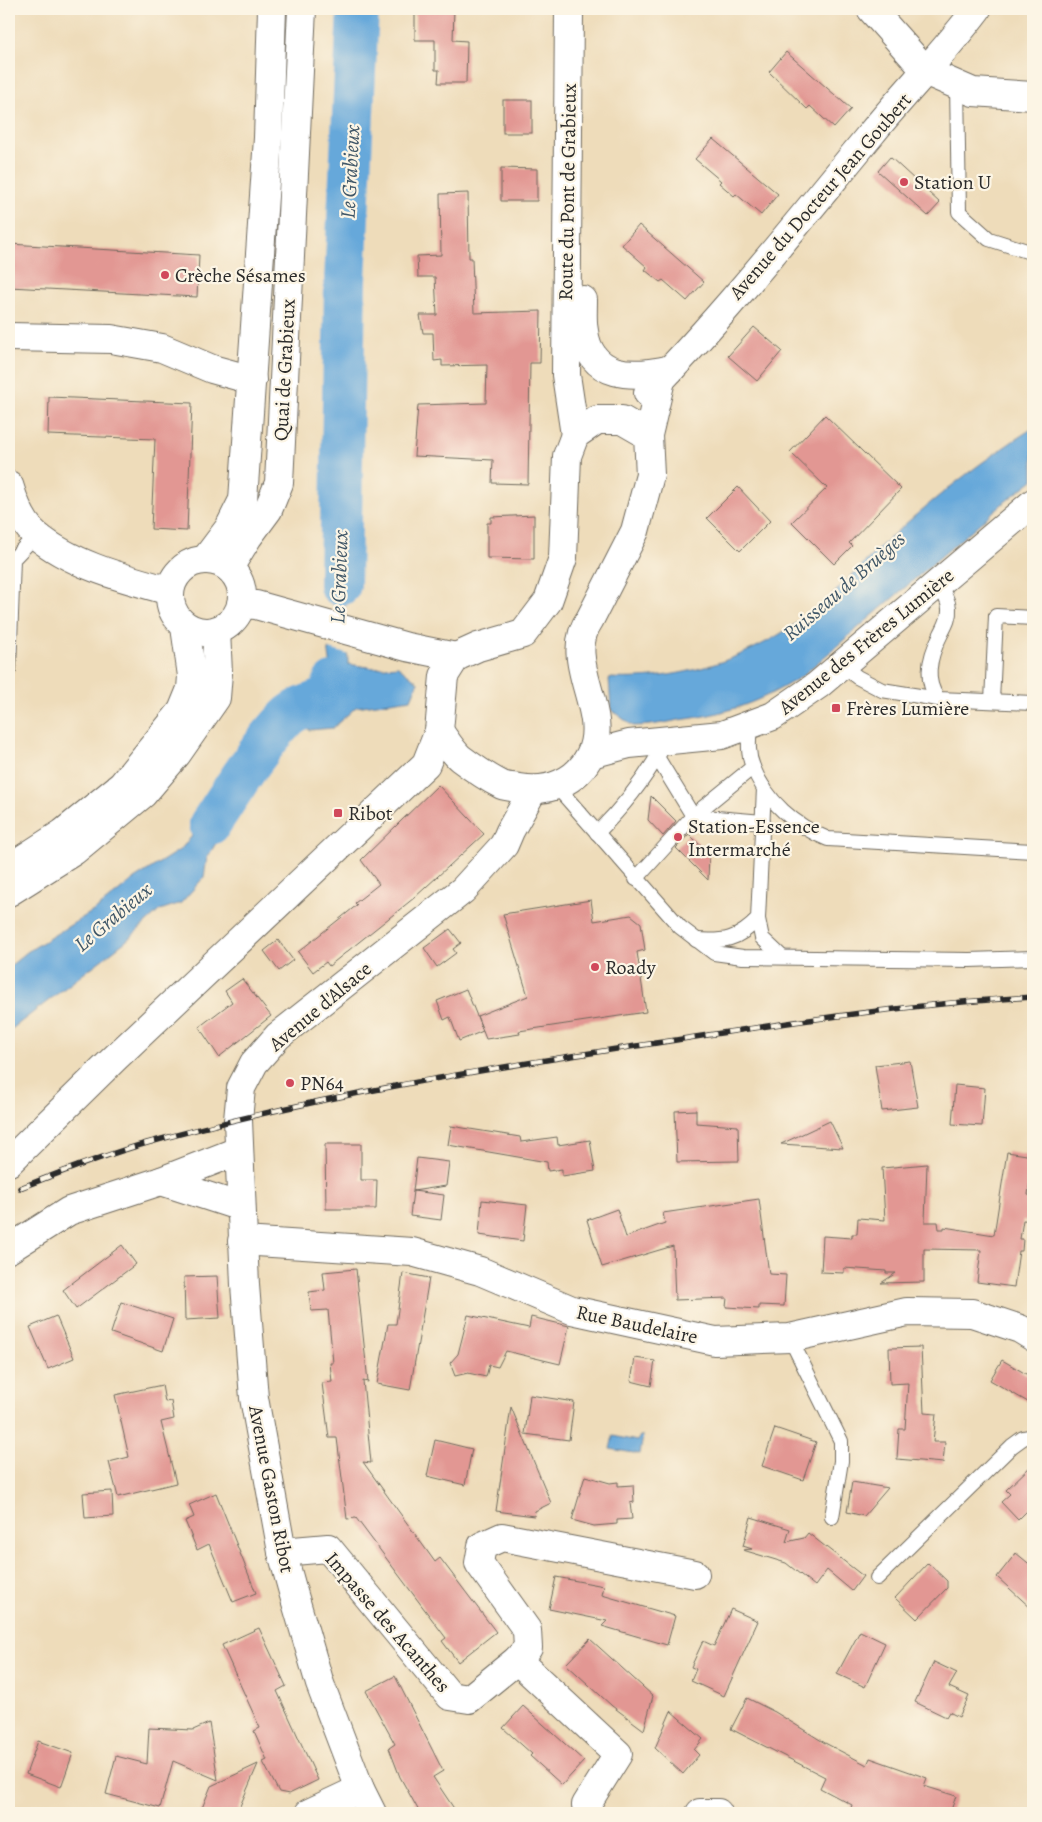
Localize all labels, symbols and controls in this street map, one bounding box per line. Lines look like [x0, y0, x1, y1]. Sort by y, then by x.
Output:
street label: Route du Pont de Grabieux [552, 83, 583, 301]
street label: Avenue du Docteur Jean Goubert [722, 87, 918, 306]
water label: Le Grabieux [334, 123, 366, 219]
place label: Station U [914, 169, 991, 196]
marker: Station U [898, 176, 910, 188]
place label: Crèche Sésames [175, 262, 306, 289]
marker: Crèche Sésames [159, 269, 171, 281]
street label: Quai de Grabieux [267, 298, 302, 442]
water label: Ruisseau de Bruèges [777, 525, 911, 647]
water label: Le Grabieux [323, 528, 355, 624]
street label: Avenue des Frères Lumière [774, 563, 958, 719]
place label: Frères Lumière [846, 696, 969, 720]
marker: Frères Lumière [830, 702, 842, 714]
place label: Ribot [348, 800, 393, 827]
marker: Ribot [332, 807, 344, 819]
place label: Station-Essence Intermarché [688, 813, 820, 863]
marker: Station-Essence Intermarché [672, 831, 684, 843]
water label: Le Grabieux [68, 875, 159, 958]
place label: Roady [605, 954, 657, 981]
street label: Avenue d'Alsace [262, 955, 377, 1058]
marker: Roady [589, 961, 601, 973]
place label: PN64 [300, 1070, 344, 1097]
marker: PN64 [284, 1077, 296, 1089]
street label: Rue Baudelaire [574, 1298, 700, 1351]
street label: Avenue Gaston Ribot [242, 1402, 301, 1575]
street label: Impasse des Acanthes [319, 1546, 456, 1699]

